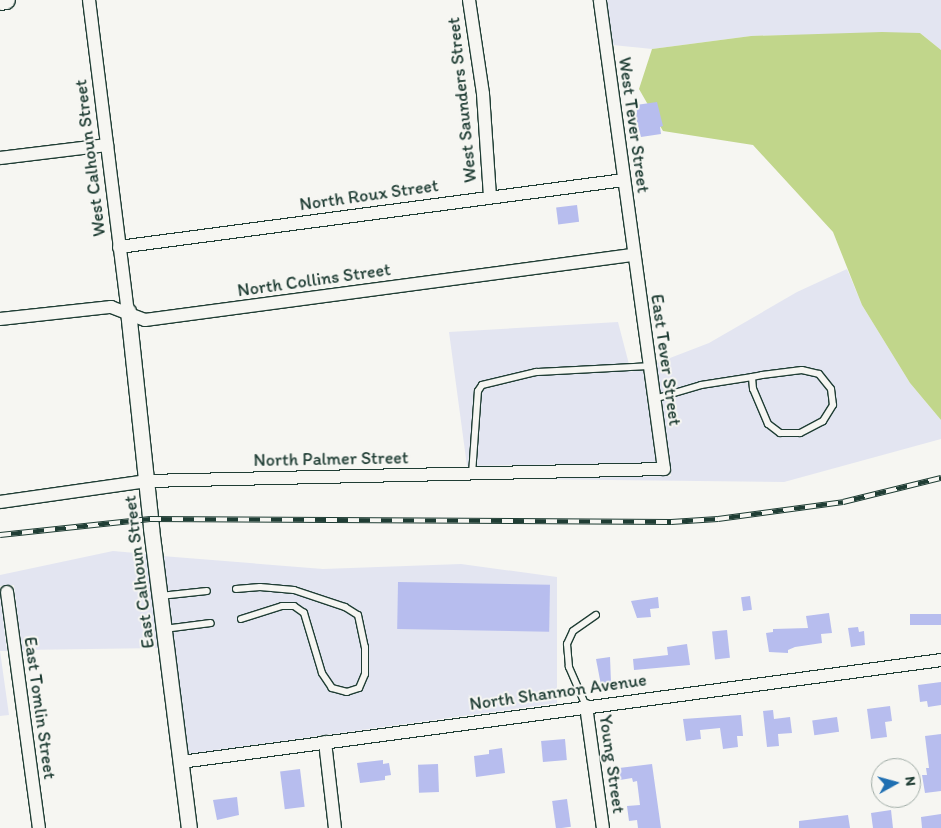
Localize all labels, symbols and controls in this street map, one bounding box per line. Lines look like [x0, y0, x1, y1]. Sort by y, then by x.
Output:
street label: West Saunders Street [443, 16, 481, 184]
street label: West Tever Street [614, 57, 654, 193]
street label: West Calhoun Street [70, 78, 110, 238]
street label: North Roux Street [299, 175, 439, 215]
street label: North Collins Street [236, 259, 392, 301]
street label: East Tever Street [646, 294, 686, 426]
street label: North Palmer Street [253, 447, 409, 471]
street label: East Calhoun Street [119, 494, 159, 650]
street label: East Tomlin Street [19, 636, 61, 780]
street label: North Shannon Avenue [469, 669, 647, 715]
street label: Young Street [594, 713, 630, 815]
north arrow [871, 758, 921, 808]
text: N [901, 775, 919, 787]

